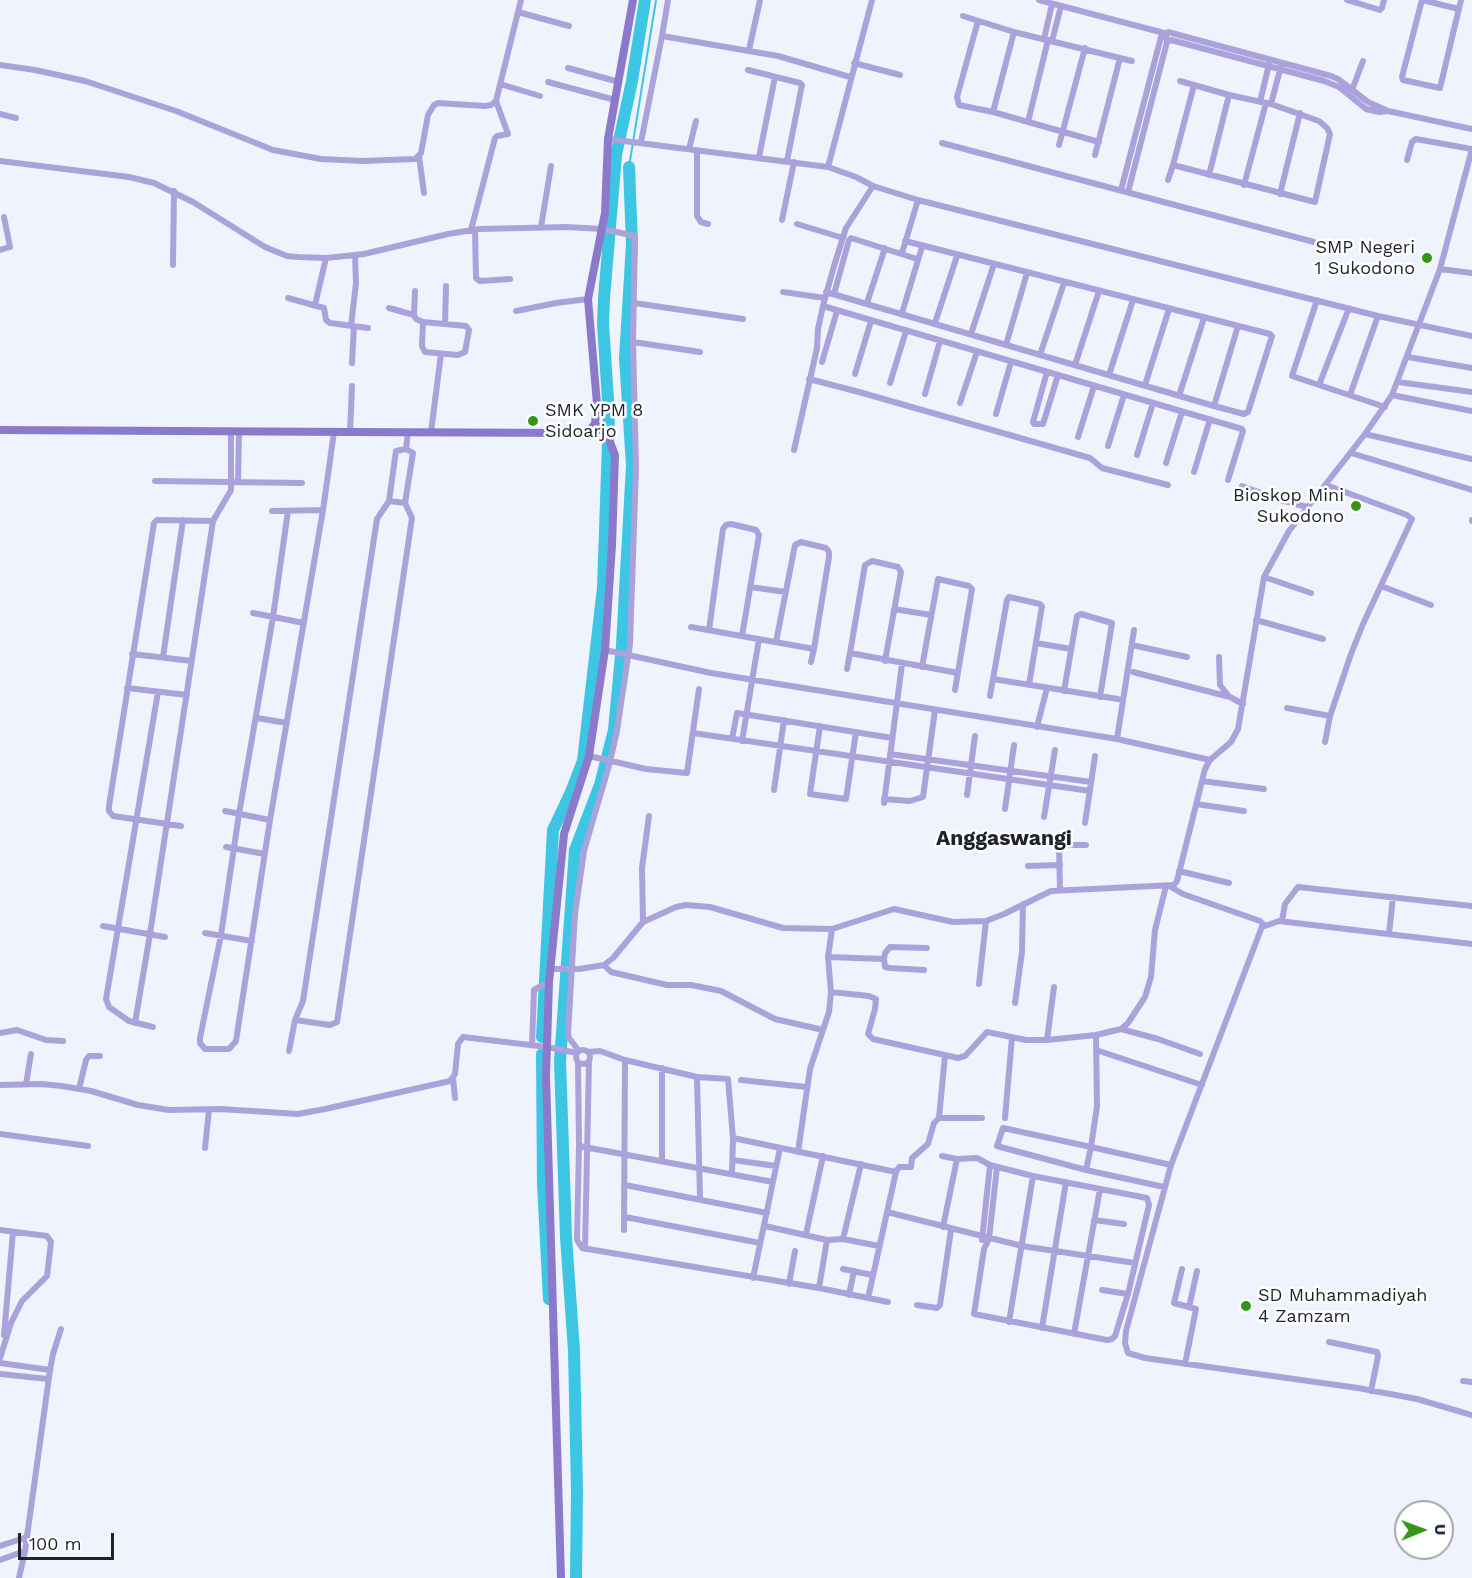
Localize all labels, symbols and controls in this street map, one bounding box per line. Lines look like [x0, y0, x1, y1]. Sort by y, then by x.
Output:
place label: SMP Negeri 1 Sukodono [1315, 237, 1415, 280]
marker: SMP Negeri 1 Sukodono [1420, 251, 1434, 265]
place label: SMK YPM 8 Sidoarjo [545, 400, 643, 442]
marker: SMK YPM 8 Sidoarjo [526, 414, 540, 428]
place label: Bioskop Mini Sukodono [1233, 485, 1344, 528]
marker: Bioskop Mini Sukodono [1349, 499, 1363, 513]
district label: Anggaswangi [936, 826, 1072, 852]
place label: SD Muhammadiyah 4 Zamzam [1258, 1285, 1427, 1328]
marker: SD Muhammadiyah 4 Zamzam [1239, 1299, 1253, 1313]
north arrow [1394, 1500, 1454, 1560]
scale bar [21, 1521, 117, 1559]
text: U [1431, 1524, 1450, 1536]
text: 100 m [29, 1533, 82, 1554]

